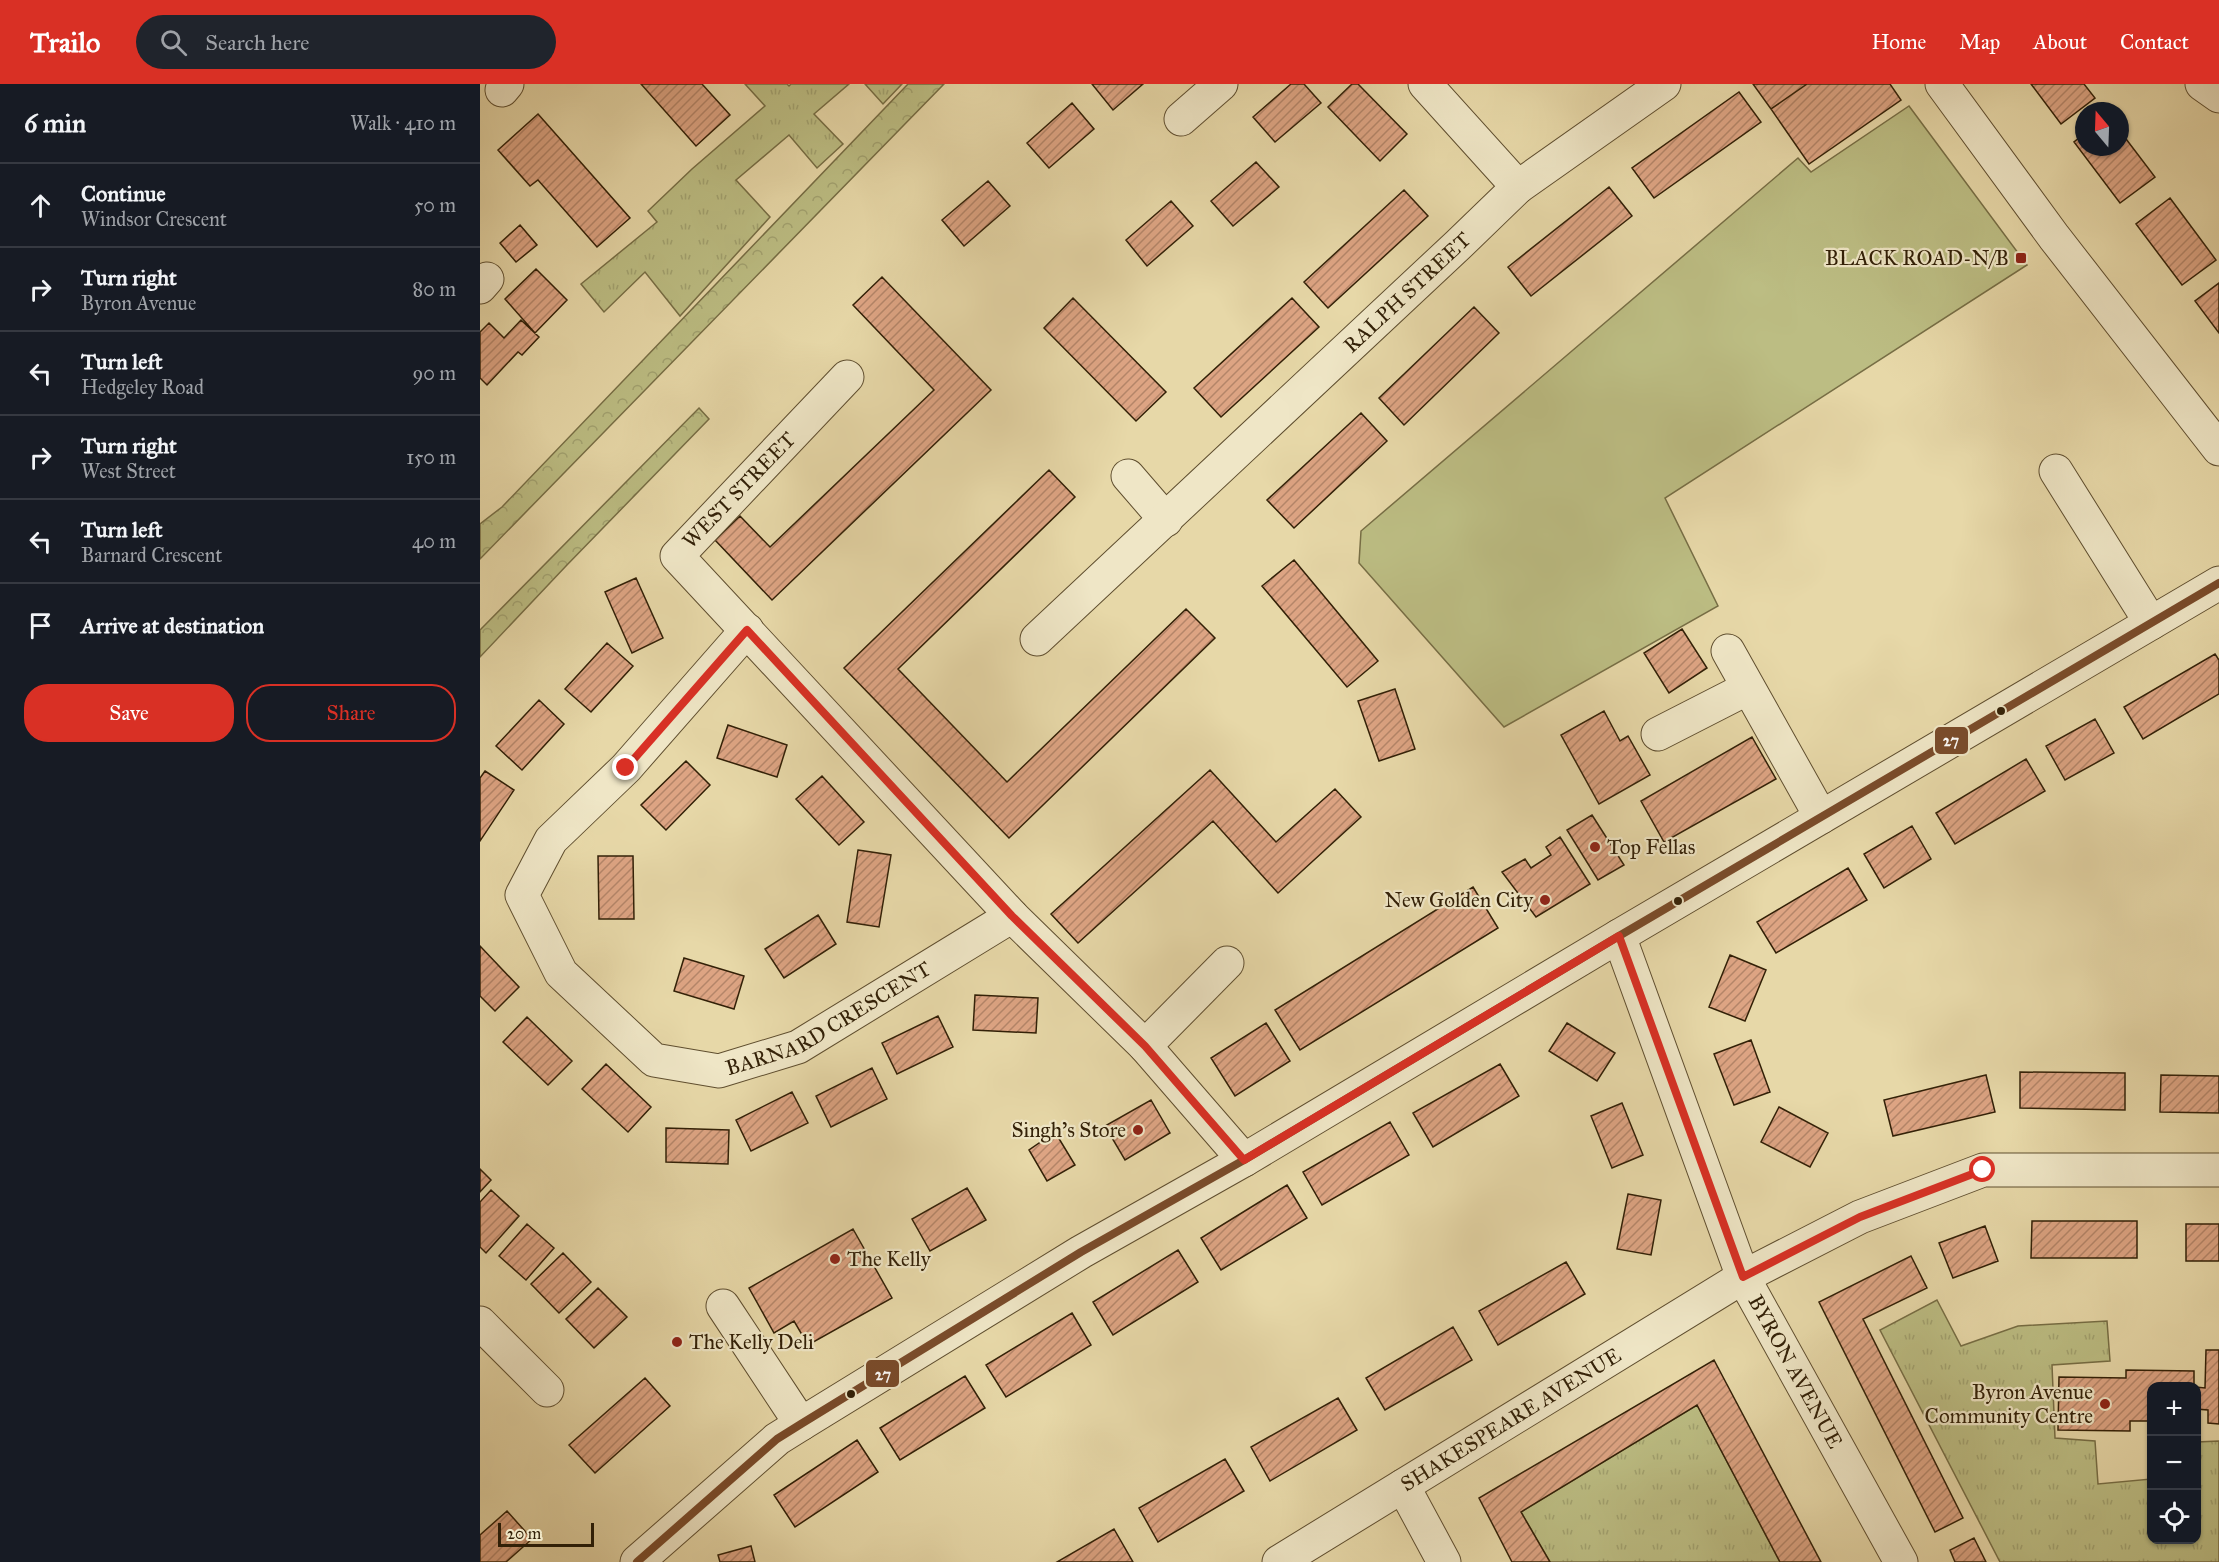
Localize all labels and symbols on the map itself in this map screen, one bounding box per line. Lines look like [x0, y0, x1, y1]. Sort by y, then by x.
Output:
north arrow [2075, 102, 2129, 156]
street label: RALPH STREET [1338, 227, 1476, 358]
place label: BLACK ROAD-N/B [1825, 245, 2009, 271]
marker: BLACK ROAD-N/B [2014, 251, 2028, 265]
street label: WEST STREET [677, 426, 801, 554]
unlabelled marker [1995, 705, 2007, 717]
line badge: 27 [1934, 726, 1969, 755]
text: 27 [1943, 731, 1959, 750]
route end [612, 754, 638, 780]
place label: Top Fellas [1607, 834, 1695, 860]
marker: Top Fellas [1588, 840, 1602, 854]
place label: New Golden City [1384, 887, 1534, 913]
marker: New Golden City [1538, 893, 1552, 907]
unlabelled marker [1672, 895, 1684, 907]
street label: BARNARD CRESCENT [723, 956, 936, 1081]
place label: Singh’s Store [1011, 1117, 1126, 1143]
marker: Singh’s Store [1131, 1123, 1145, 1137]
route start [1969, 1156, 1995, 1182]
place label: The Kelly [847, 1246, 932, 1272]
marker: The Kelly [828, 1252, 842, 1266]
street label: BYRON AVENUE [1743, 1290, 1848, 1453]
place label: The Kelly Deli [689, 1329, 814, 1355]
marker: The Kelly Deli [670, 1335, 684, 1349]
street label: SHAKESPEARE AVENUE [1396, 1342, 1626, 1497]
line badge: 27 [865, 1359, 900, 1388]
text: 27 [875, 1365, 891, 1384]
place label: Byron Avenue Community Centre [1925, 1379, 2093, 1429]
unlabelled marker [845, 1388, 857, 1400]
marker: Byron Avenue Community Centre [2098, 1397, 2112, 1411]
scale bar [498, 1520, 594, 1548]

